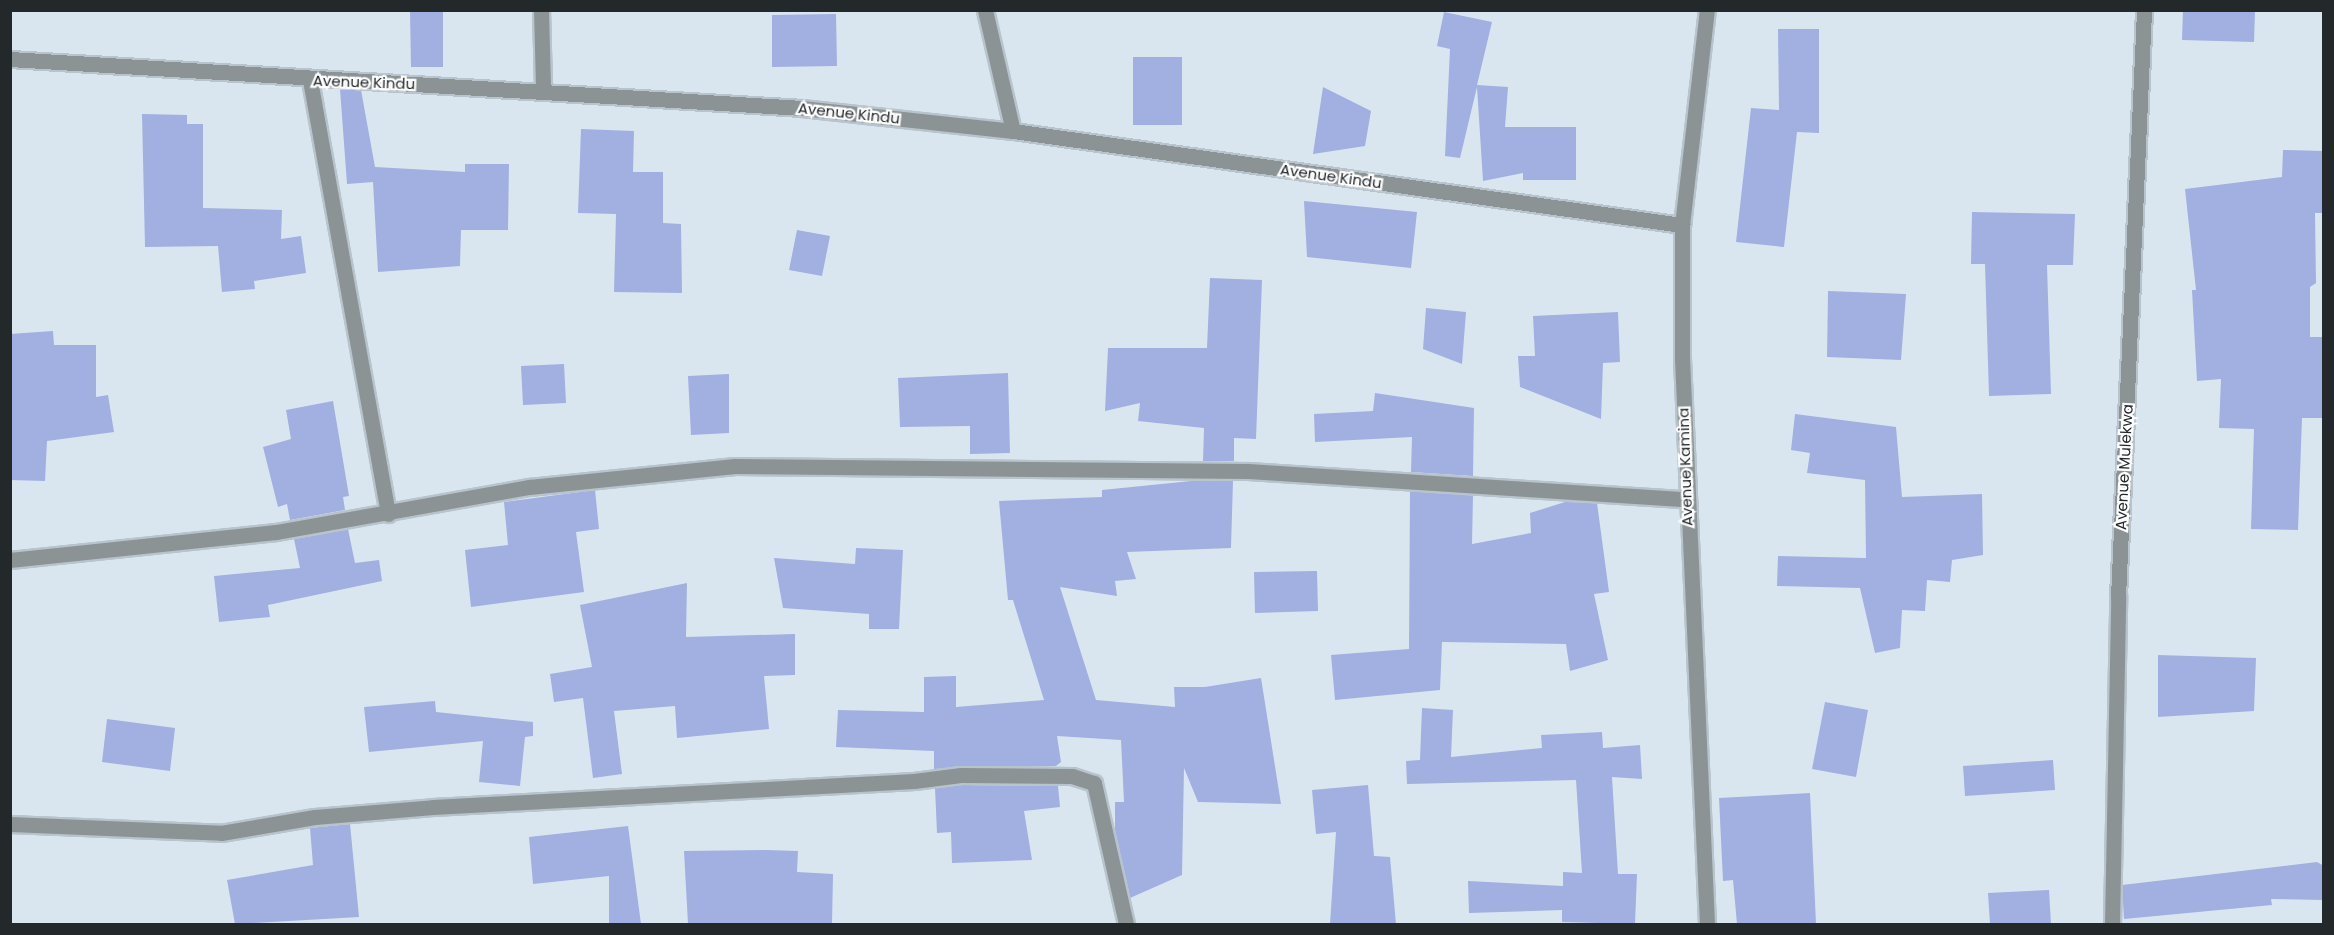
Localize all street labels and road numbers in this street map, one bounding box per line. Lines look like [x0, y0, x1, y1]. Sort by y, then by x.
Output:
street label: Avenue Kindu [313, 71, 415, 93]
street label: Avenue Kindu [797, 99, 901, 127]
street label: Avenue Kindu [1279, 160, 1383, 192]
street label: Avenue Mulekwa [2112, 404, 2136, 530]
street label: Avenue Kamina [1674, 408, 1696, 526]

